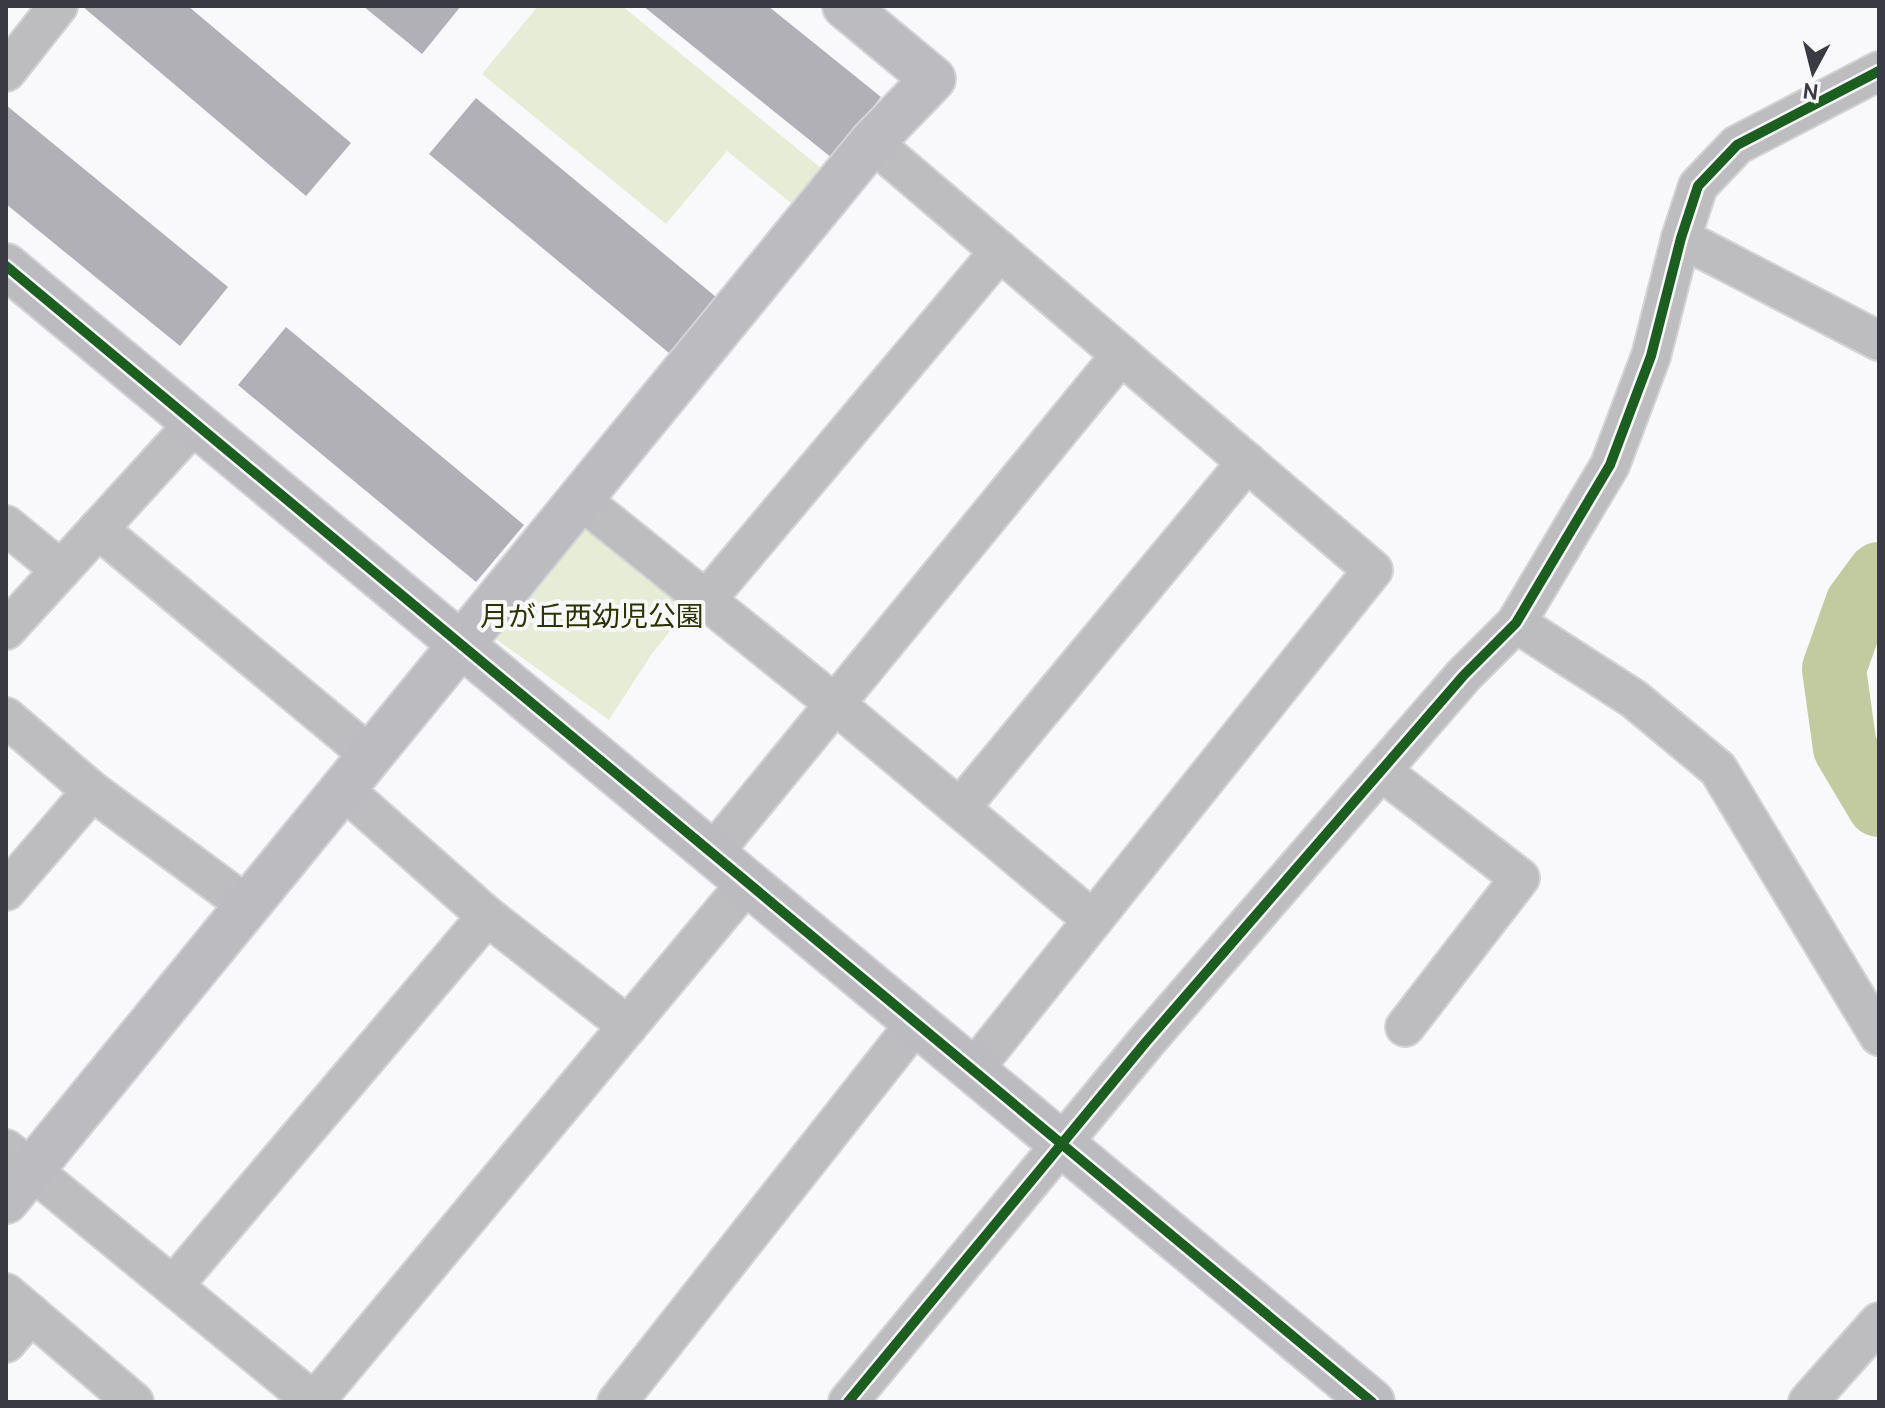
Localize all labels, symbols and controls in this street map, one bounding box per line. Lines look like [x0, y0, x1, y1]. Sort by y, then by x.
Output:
north arrow [1773, 32, 1853, 112]
text: N [1801, 77, 1820, 106]
park label: 月が丘西幼児公園 [480, 599, 704, 633]

